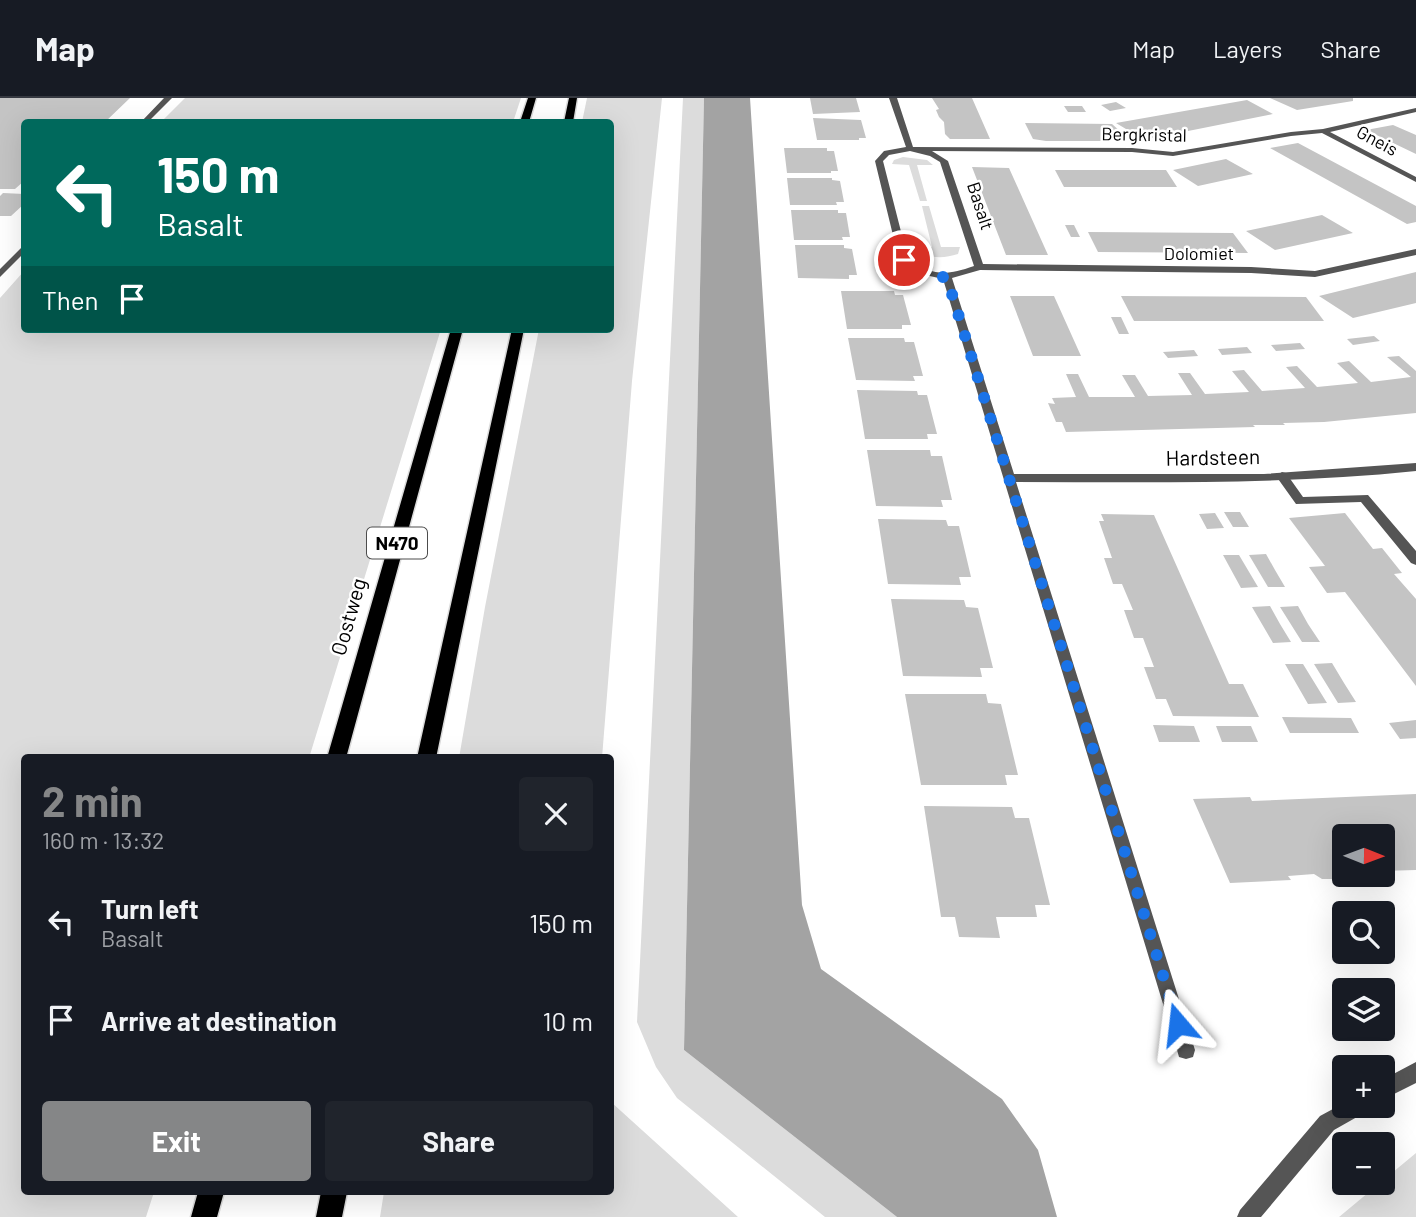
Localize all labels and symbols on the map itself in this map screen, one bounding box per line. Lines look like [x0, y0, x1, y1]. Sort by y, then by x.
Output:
street label: Gneis [1353, 120, 1402, 160]
street label: Bergkristal [1101, 122, 1187, 146]
street label: Basalt [963, 179, 999, 232]
pin [874, 230, 934, 290]
street label: Dolomiet [1164, 242, 1234, 264]
street label: Hardsteen [1165, 443, 1260, 470]
road number: N470 [367, 528, 427, 558]
street label: Oostweg [325, 575, 371, 658]
north arrow [1332, 824, 1395, 887]
position arrow [1141, 987, 1215, 1061]

